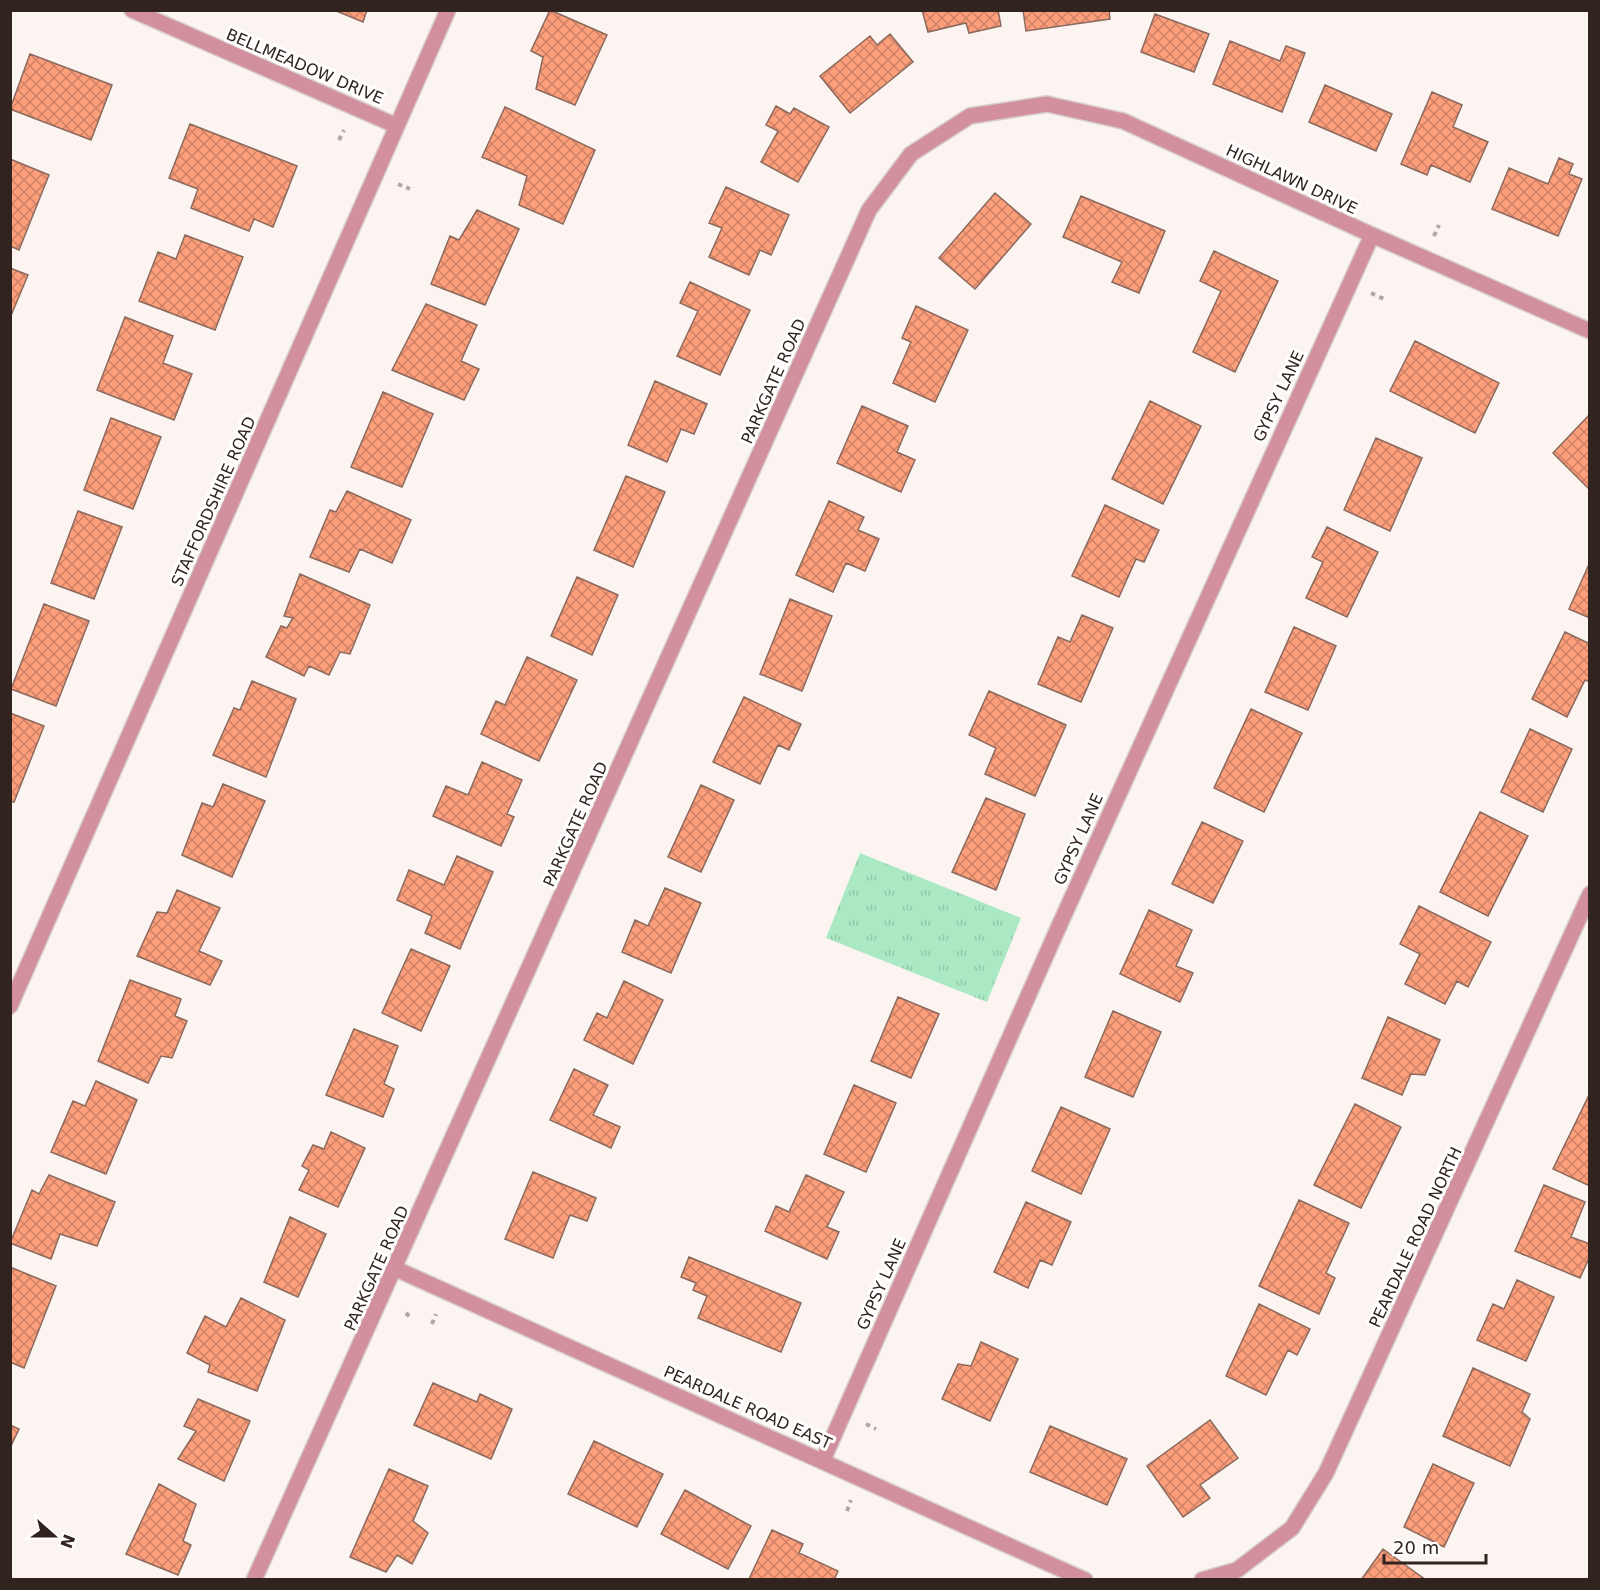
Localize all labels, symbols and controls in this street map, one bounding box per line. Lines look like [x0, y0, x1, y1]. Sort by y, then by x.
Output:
street label: BELLMEADOW DRIVE [223, 25, 386, 108]
street label: HIGHLAWN DRIVE [1223, 141, 1360, 218]
street label: PARKGATE ROAD [737, 316, 810, 447]
street label: GYPSY LANE [1249, 348, 1308, 445]
street label: STAFFORDSHIRE ROAD [167, 413, 260, 589]
street label: PARKGATE ROAD [539, 759, 612, 890]
street label: GYPSY LANE [1050, 790, 1107, 888]
street label: PEARDALE ROAD NORTH [1365, 1144, 1466, 1331]
street label: PARKGATE ROAD [340, 1203, 413, 1334]
street label: GYPSY LANE [853, 1235, 910, 1333]
street label: PEARDALE ROAD EAST [661, 1362, 835, 1453]
north arrow [24, 1506, 84, 1566]
scale bar [1384, 1527, 1486, 1565]
text: N [56, 1532, 79, 1551]
text: 20 m [1393, 1537, 1439, 1558]

